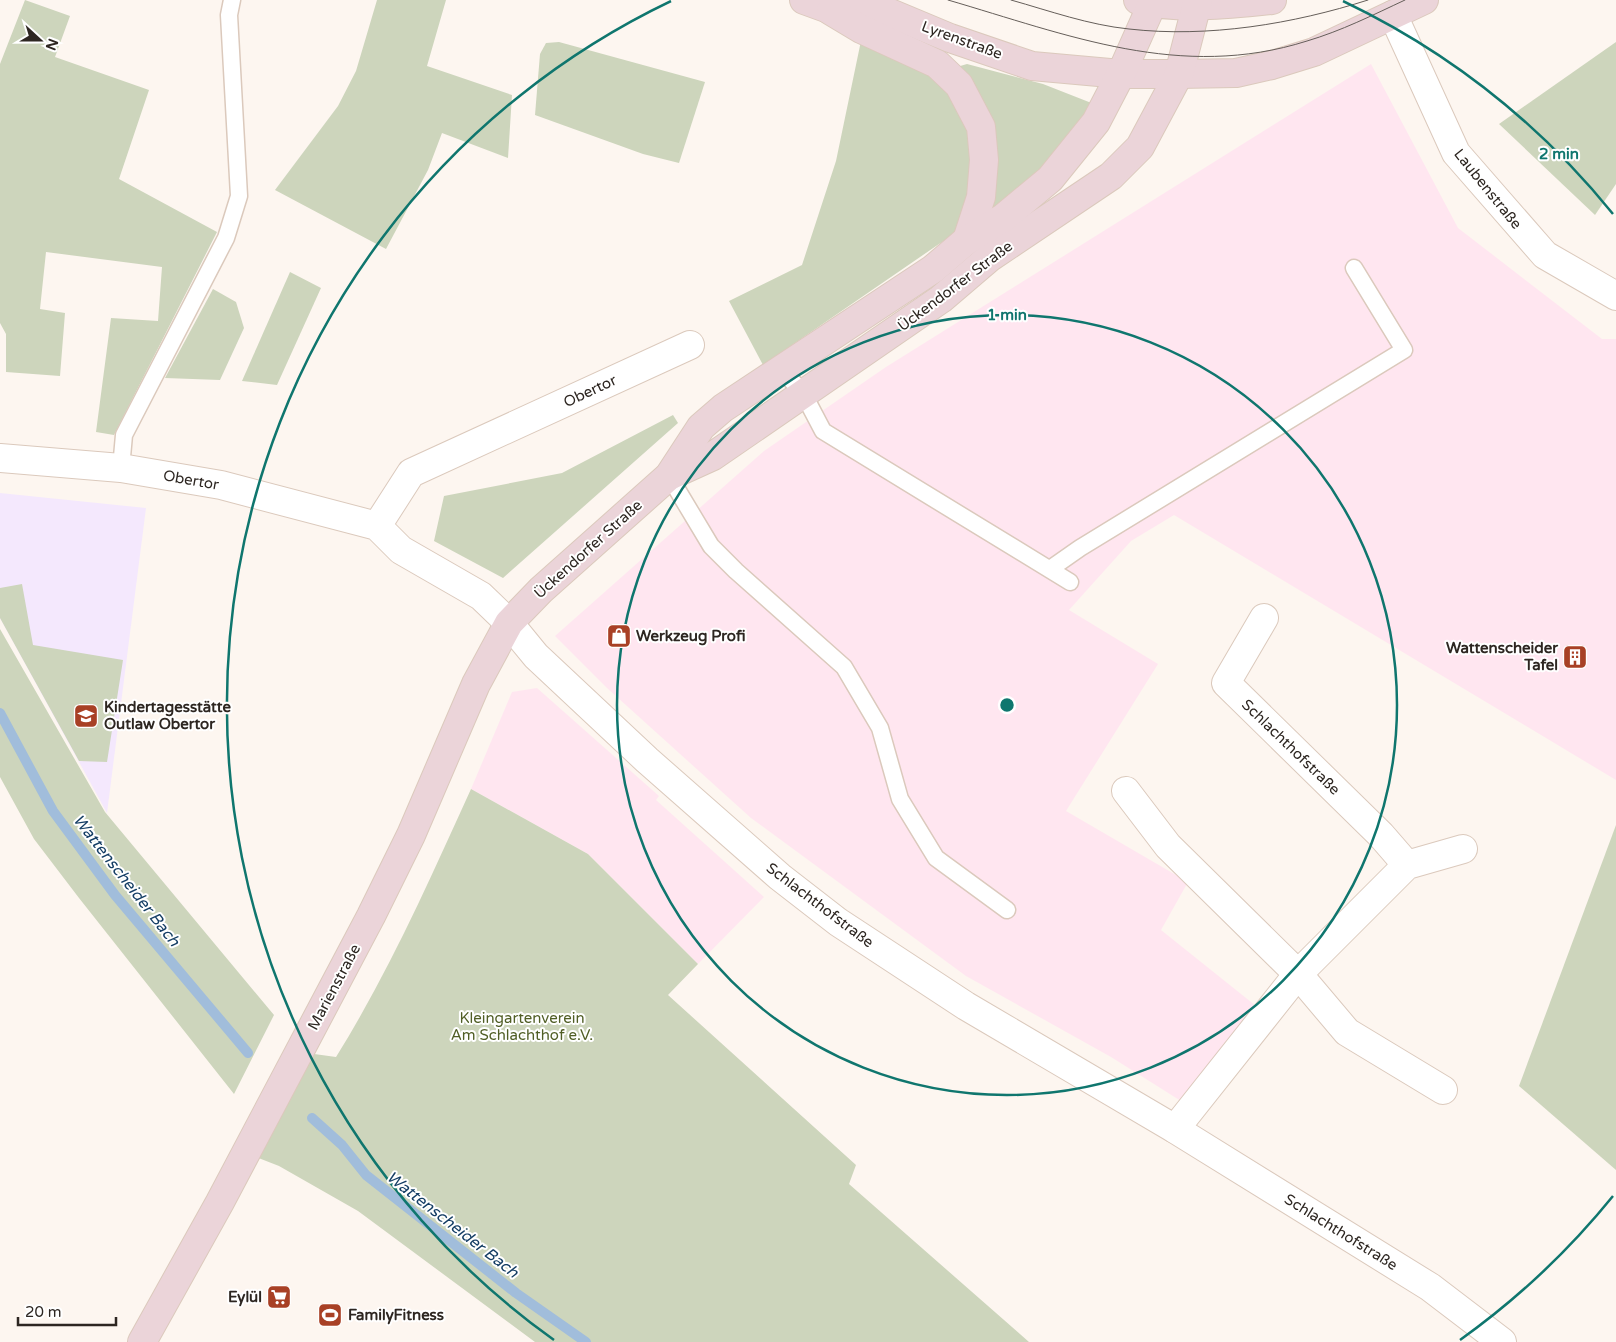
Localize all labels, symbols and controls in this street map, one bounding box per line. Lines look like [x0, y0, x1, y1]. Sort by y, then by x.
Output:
north arrow [15, 15, 65, 65]
street label: Lyrenstraße [919, 17, 1005, 63]
text: N [42, 36, 62, 53]
street label: Laubenstraße [1450, 145, 1526, 233]
text: 2 min [1539, 145, 1579, 163]
street label: Ückendorfer Straße [894, 237, 1016, 335]
text: 1 min [987, 306, 1027, 324]
street label: Obertor [561, 371, 620, 411]
street label: Obertor [162, 466, 220, 494]
street label: Ückendorfer Straße [530, 496, 646, 602]
shop icon: Werkzeug Profi [606, 623, 632, 649]
place label: Werkzeug Profi [636, 627, 745, 646]
place label: Wattenscheider Tafel [1446, 639, 1558, 674]
building icon: Wattenscheider Tafel [1562, 644, 1588, 670]
street label: Schlachthofstraße [1238, 695, 1344, 799]
centre of rings [998, 696, 1016, 714]
place label: Kindertagesstätte Outlaw Obertor [104, 698, 231, 733]
school or university icon: Kindertagesstätte Outlaw Obertor [73, 703, 99, 729]
water label: Wattenscheider Bach [68, 811, 185, 952]
street label: Schlachthofstraße [763, 859, 877, 951]
street label: Marienstraße [304, 941, 364, 1033]
park label: Kleingartenverein Am Schlachthof e.V. [451, 1009, 593, 1044]
water label: Wattenscheider Bach [382, 1167, 523, 1283]
street label: Schlachthofstraße [1281, 1190, 1401, 1274]
supermarket icon: Eylül [266, 1284, 292, 1310]
place label: Eylül [228, 1288, 262, 1307]
scale bar [18, 1294, 115, 1326]
sports icon: FamilyFitness [317, 1302, 343, 1328]
text: 20 m [25, 1303, 62, 1321]
place label: FamilyFitness [348, 1306, 444, 1325]

